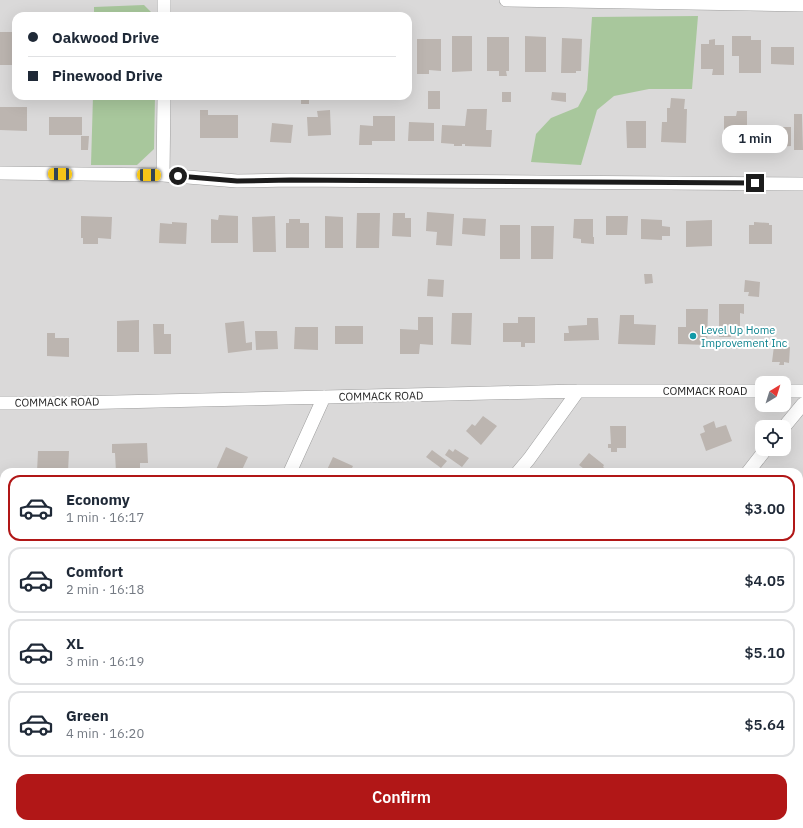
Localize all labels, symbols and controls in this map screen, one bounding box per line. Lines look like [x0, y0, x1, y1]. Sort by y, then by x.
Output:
text: Oakwood Drive [52, 28, 159, 47]
text: Pinewood Drive [52, 66, 163, 85]
callout: 1 min [722, 125, 788, 153]
text: 1 min [738, 130, 772, 147]
route start [169, 167, 187, 185]
car [48, 168, 72, 180]
car [137, 169, 161, 181]
route end [746, 174, 764, 192]
place label: Level Up Home Improvement Inc [701, 323, 788, 350]
marker: Level Up Home Improvement Inc [688, 331, 698, 341]
north arrow [755, 376, 791, 412]
map controls [755, 376, 791, 456]
street label: COMMACK ROAD [663, 384, 747, 398]
street label: COMMACK ROAD [339, 388, 423, 404]
street label: COMMACK ROAD [15, 394, 99, 410]
button: locate [755, 420, 791, 456]
icon: car [18, 490, 54, 526]
text: Economy [66, 490, 130, 509]
text: $3.00 [745, 499, 785, 518]
text: 1 min · 16:17 [66, 509, 144, 526]
icon: car [18, 562, 54, 598]
text: Comfort [66, 562, 123, 581]
text: $4.05 [745, 571, 785, 590]
text: 2 min · 16:18 [66, 581, 144, 598]
icon: car [18, 634, 54, 670]
text: XL [66, 634, 84, 653]
text: $5.10 [745, 643, 785, 662]
text: 3 min · 16:19 [66, 653, 144, 670]
icon: car [18, 706, 54, 742]
text: Green [66, 706, 109, 725]
text: $5.64 [745, 715, 785, 734]
text: 4 min · 16:20 [66, 725, 144, 742]
button: Confirm [16, 774, 787, 820]

